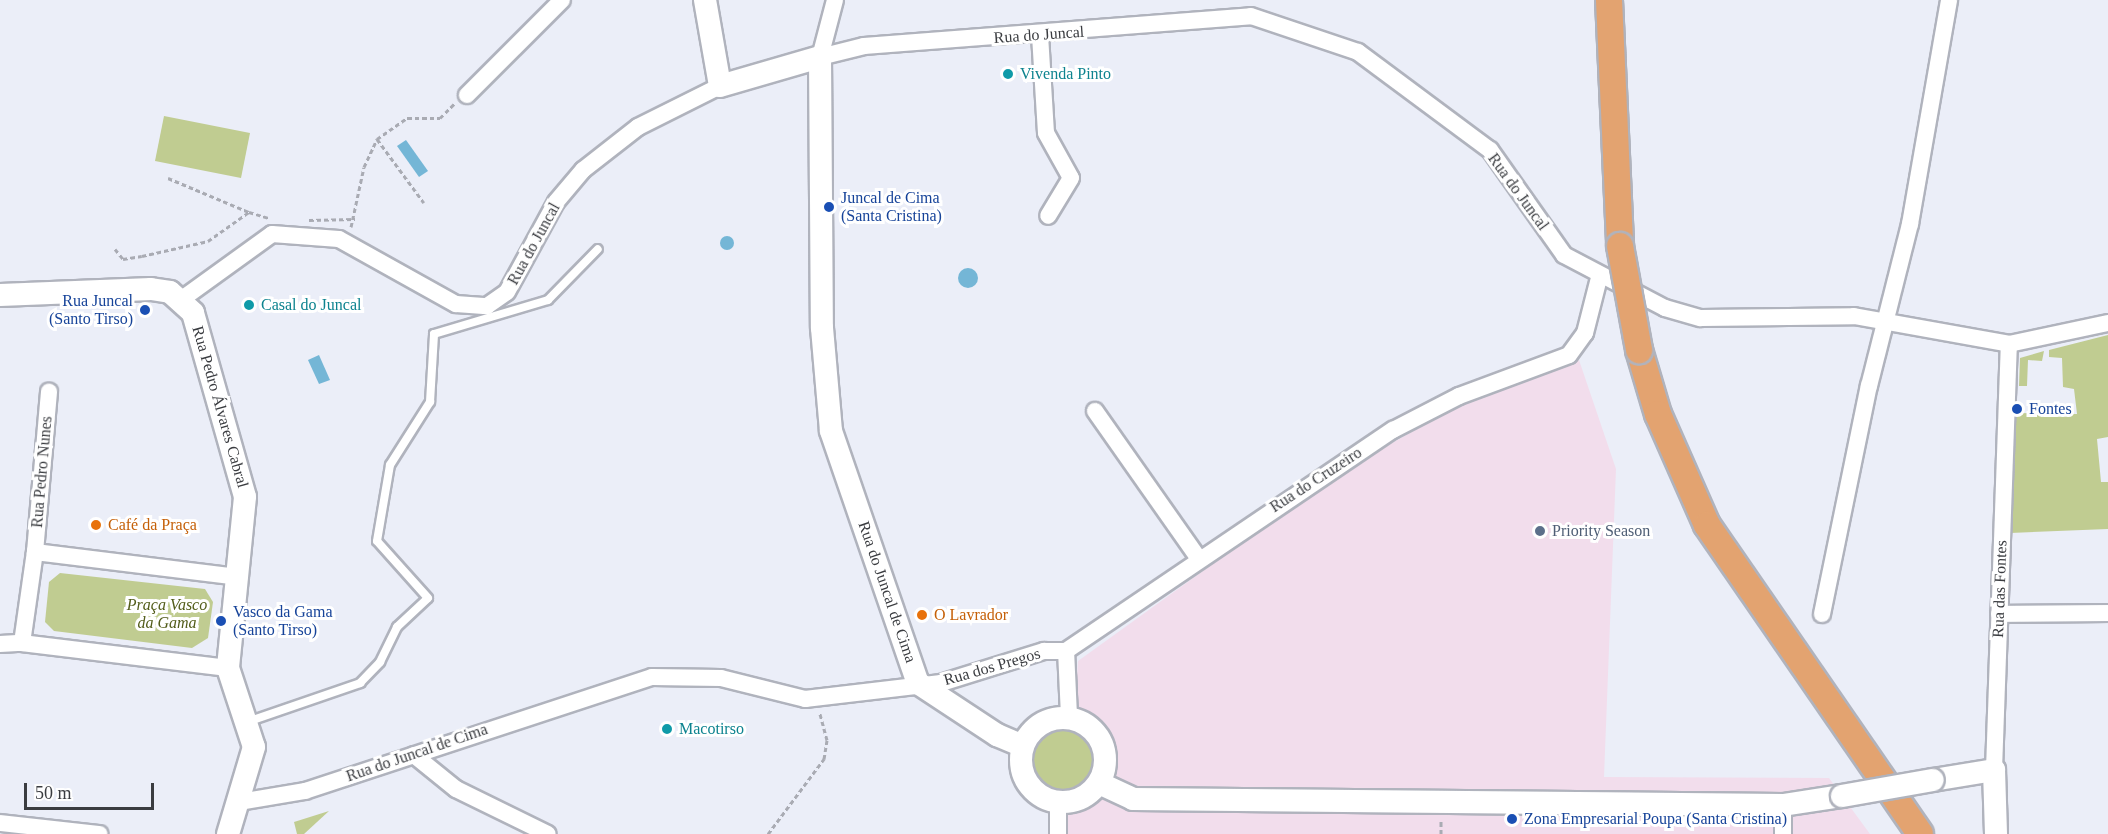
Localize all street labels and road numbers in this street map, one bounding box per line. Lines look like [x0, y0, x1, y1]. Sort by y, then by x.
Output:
street label: Rua do Juncal [993, 22, 1085, 48]
street label: Rua do Juncal [1484, 150, 1552, 234]
street label: Rua do Juncal [504, 200, 564, 288]
street label: Rua Pedro Álvares Cabral [188, 324, 252, 490]
street label: Rua Pedro Nunes [28, 415, 56, 529]
street label: Rua do Cruzeiro [1266, 443, 1366, 517]
street label: Rua do Juncal de Cima [854, 519, 920, 665]
street label: Rua das Fontes [1989, 540, 2011, 638]
street label: Rua dos Pregos [942, 644, 1042, 690]
street label: Rua do Juncal de Cima [344, 720, 490, 786]

